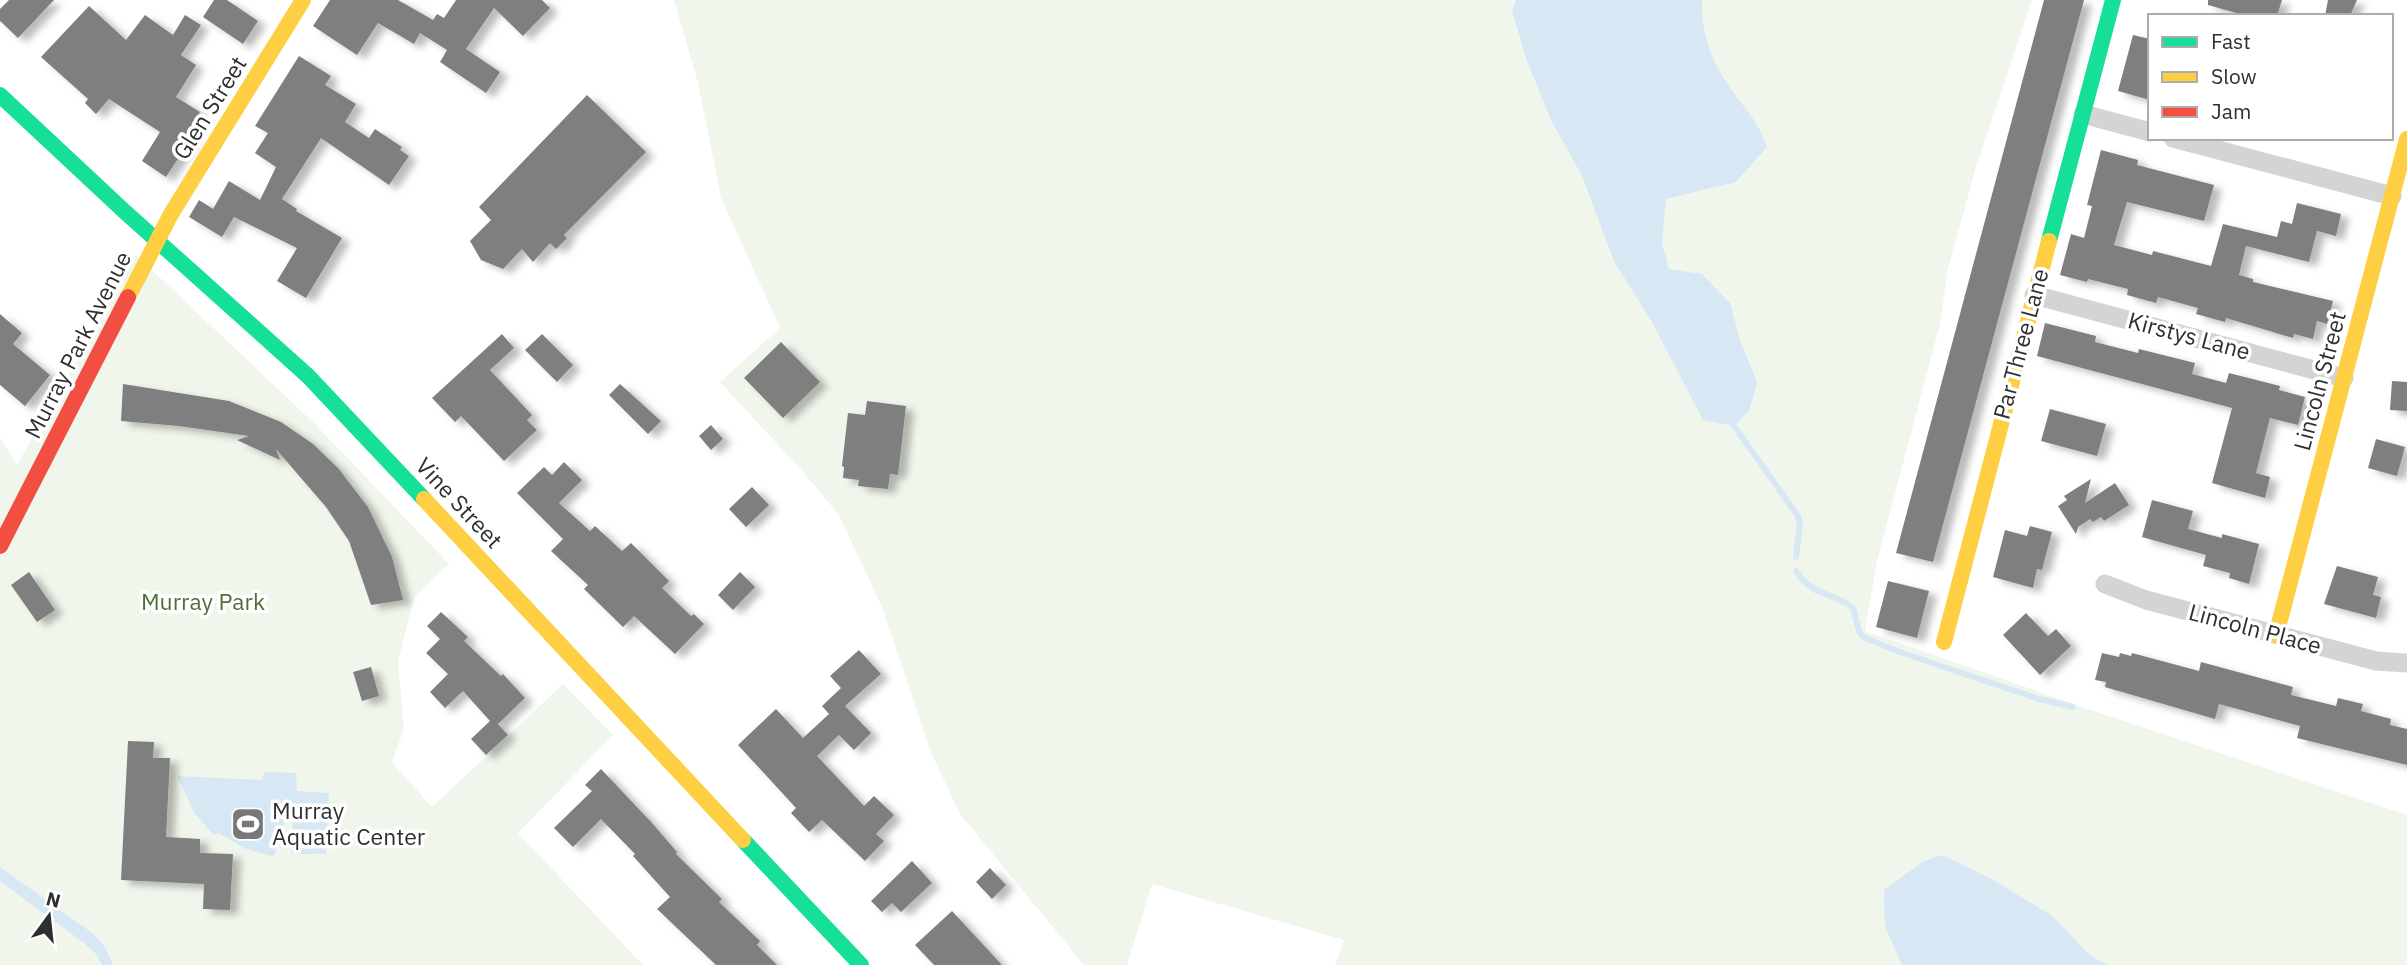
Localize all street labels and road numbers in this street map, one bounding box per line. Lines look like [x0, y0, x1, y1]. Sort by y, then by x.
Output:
street label: Glen Street [166, 50, 253, 165]
street label: Murray Park Avenue [17, 246, 137, 443]
street label: Par Three Lane [1986, 265, 2055, 422]
street label: Kirstys Lane [2125, 304, 2254, 366]
street label: Lincoln Street [2286, 308, 2352, 453]
street label: Vine Street [410, 450, 510, 554]
street label: Lincoln Place [2186, 596, 2325, 660]

